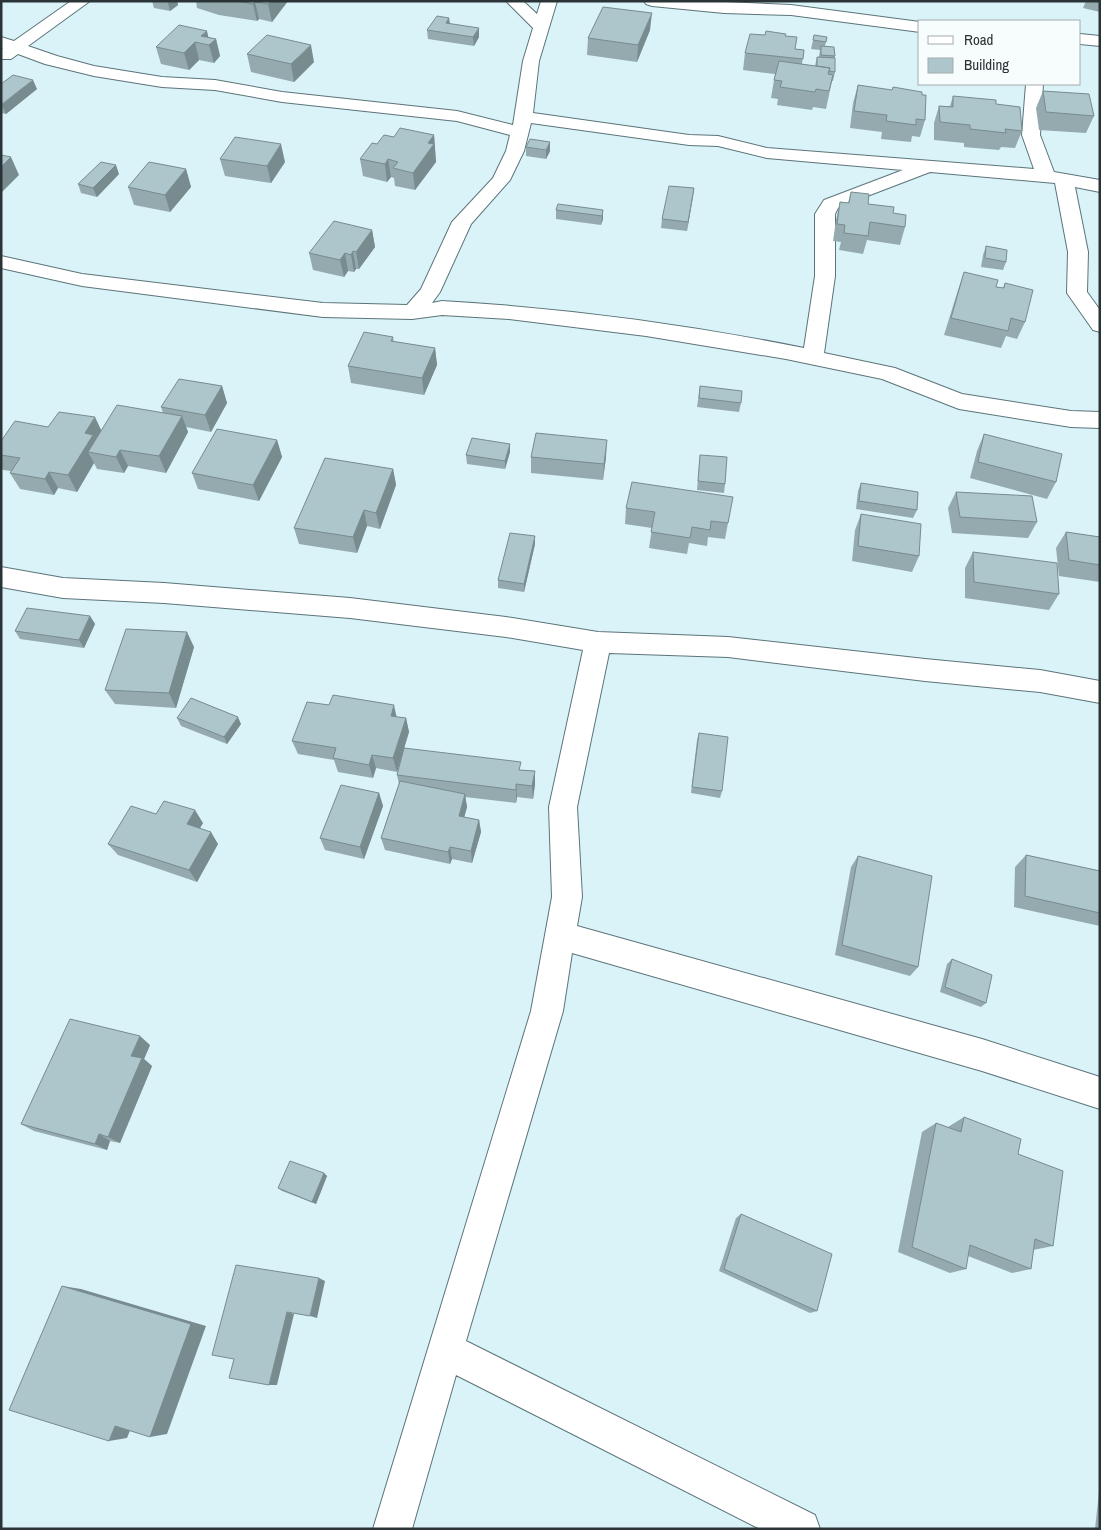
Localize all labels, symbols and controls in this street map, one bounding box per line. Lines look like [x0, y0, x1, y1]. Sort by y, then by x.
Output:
legend [918, 20, 1081, 85]
text: Road [964, 29, 993, 50]
text: Building [964, 54, 1009, 75]

